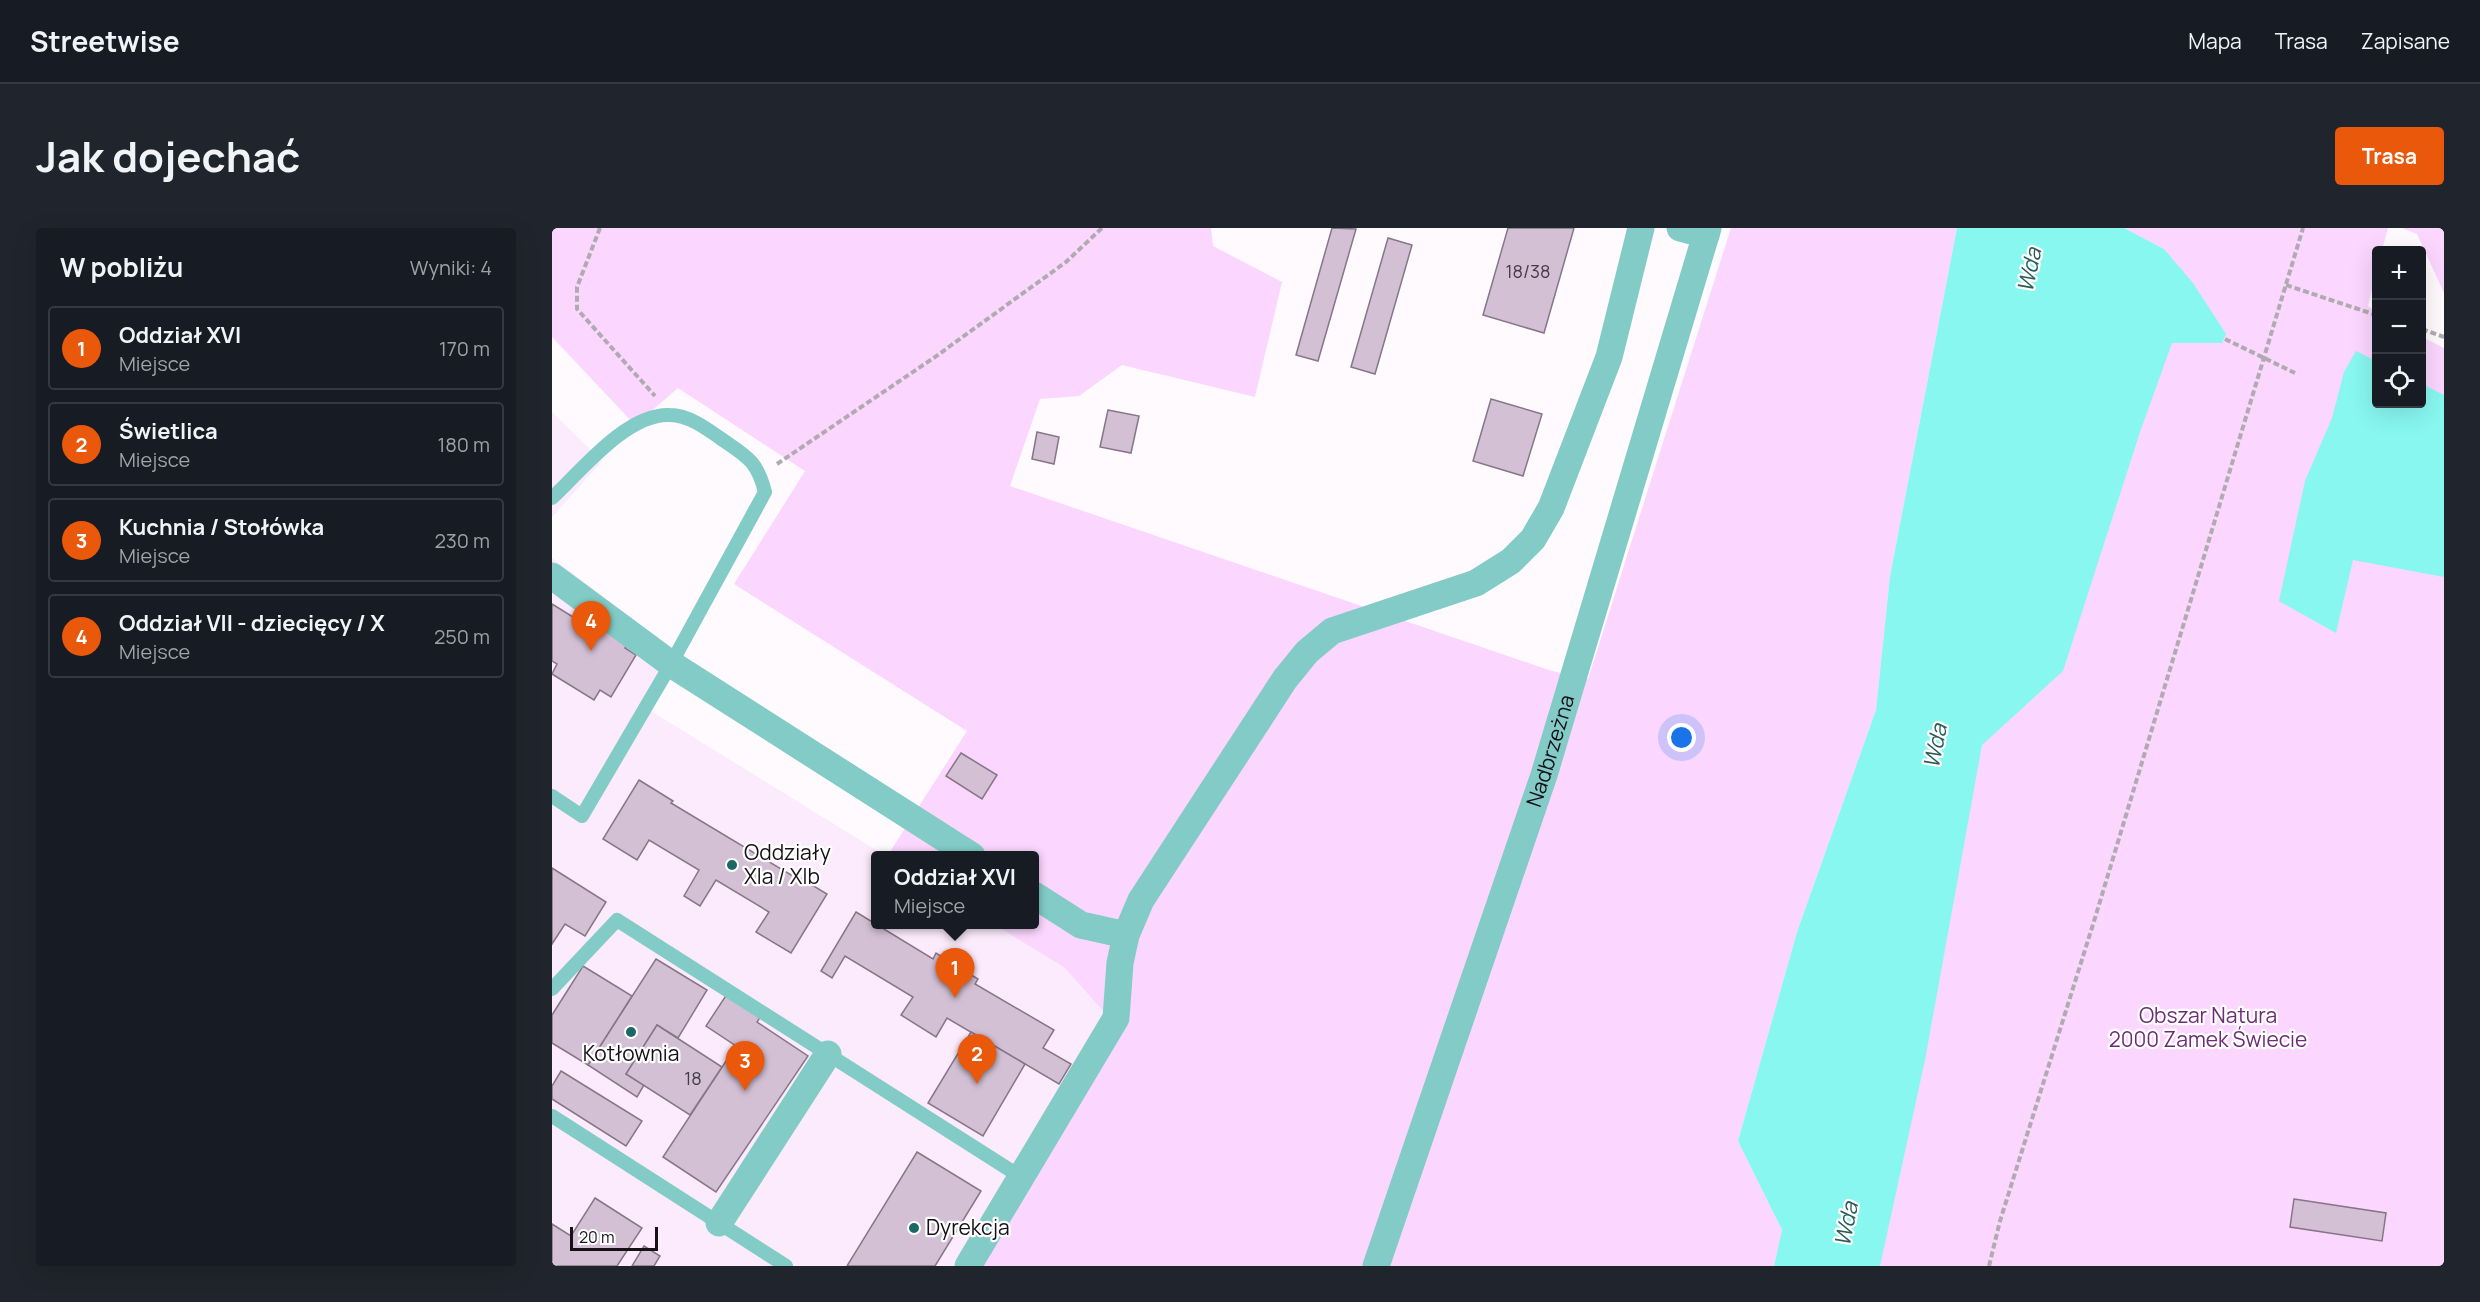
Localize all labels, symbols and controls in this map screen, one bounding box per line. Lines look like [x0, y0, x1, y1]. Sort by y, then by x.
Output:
text: Streetwise [30, 22, 180, 60]
text: Mapa [2188, 27, 2242, 55]
text: Trasa [2275, 27, 2328, 55]
text: Zapisane [2361, 27, 2450, 55]
text: Jak dojechać [36, 127, 300, 185]
button: Trasa [2335, 127, 2444, 185]
water label: Wda [2010, 243, 2049, 295]
map controls [2372, 246, 2426, 408]
button: + [2372, 246, 2426, 300]
text: W pobliżu [60, 249, 183, 285]
text: Wyniki: 4 [410, 254, 492, 281]
house number: 18/38 [1506, 259, 1550, 283]
button: − [2372, 300, 2426, 354]
text: Oddział XVI [119, 320, 241, 350]
text: 1 [77, 335, 86, 362]
text: 170 m [439, 335, 490, 362]
text: Miejsce [119, 350, 190, 377]
button: locate [2372, 354, 2426, 408]
text: Świetlica [119, 416, 218, 446]
text: 2 [76, 431, 87, 458]
text: 180 m [437, 431, 490, 458]
text: Miejsce [119, 446, 190, 473]
text: Kuchnia / Stołówka [119, 512, 324, 542]
text: 3 [76, 527, 87, 554]
text: 230 m [434, 527, 490, 554]
text: Miejsce [119, 542, 190, 569]
pin: 4 [572, 602, 610, 651]
text: Oddział VII - dziecięcy / X [119, 608, 385, 638]
text: 4 [75, 623, 88, 650]
text: 250 m [434, 623, 490, 650]
text: Miejsce [119, 638, 190, 665]
street label: Nadbrzeżna [1519, 691, 1580, 811]
water label: Wda [1916, 720, 1954, 771]
your location [1667, 723, 1696, 752]
place label: Oddziały XIa / XIb [744, 838, 831, 890]
popup [871, 851, 1039, 929]
marker: Oddziały XIa / XIb [725, 858, 739, 872]
text: Oddział XVI [894, 862, 1016, 892]
text: Miejsce [894, 892, 965, 919]
pin: 1 [936, 948, 974, 998]
park label: Obszar Natura 2000 Zamek Świecie [2109, 1001, 2307, 1053]
marker: Kotłownia [624, 1025, 638, 1039]
pin: 2 [958, 1034, 996, 1084]
place label: Kotłownia [583, 1039, 679, 1067]
pin: 3 [726, 1042, 764, 1091]
house number: 18 [684, 1066, 702, 1090]
water label: Wda [1827, 1198, 1865, 1249]
place label: Dyrekcja [926, 1213, 1010, 1241]
marker: Dyrekcja [907, 1221, 921, 1235]
scale bar [570, 1224, 658, 1252]
text: 20 m [579, 1226, 615, 1248]

